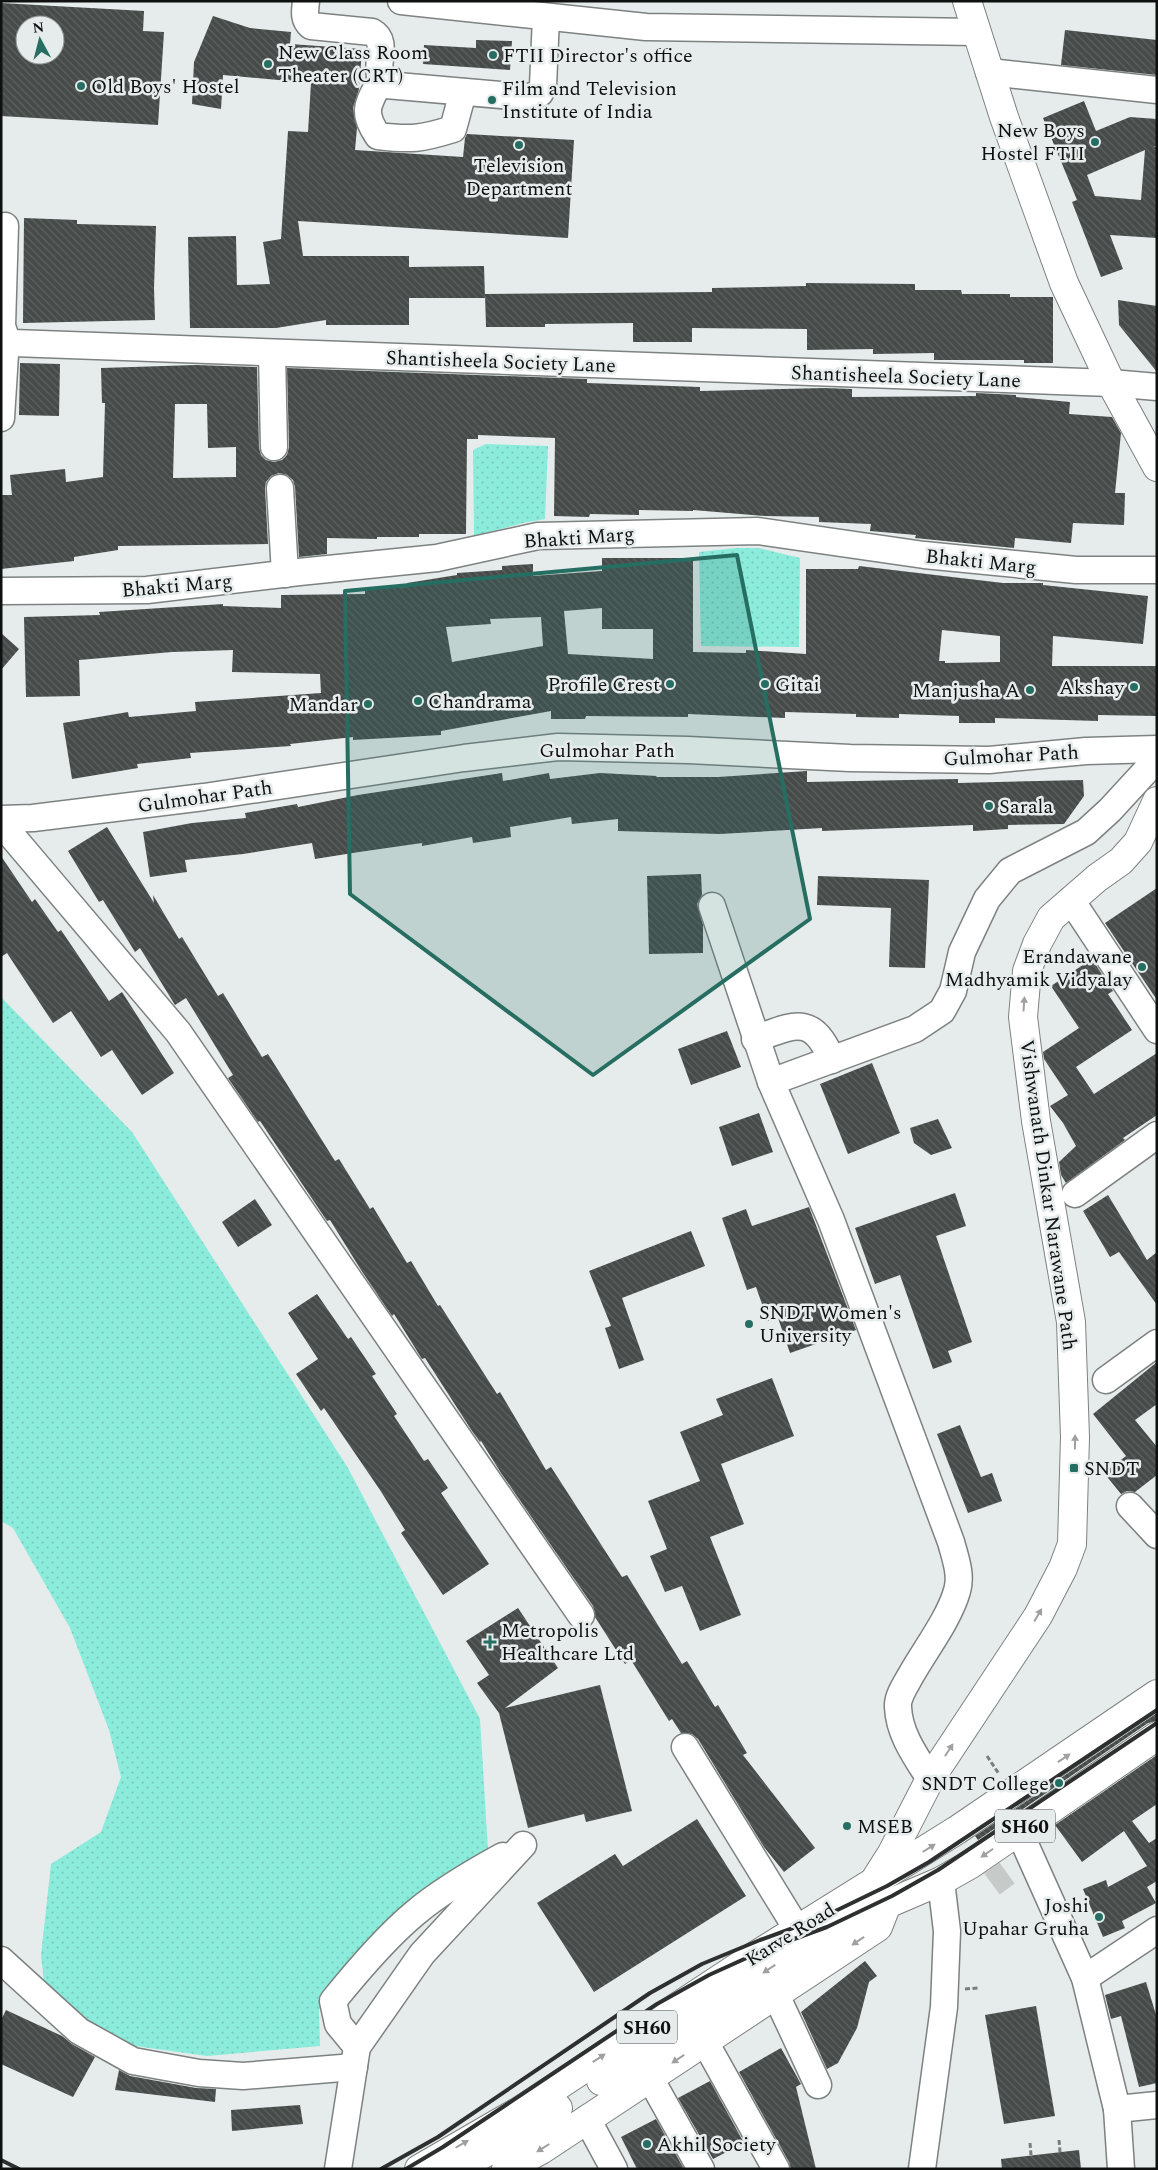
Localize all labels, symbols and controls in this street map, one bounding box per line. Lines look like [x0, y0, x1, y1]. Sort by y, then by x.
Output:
north arrow [15, 15, 65, 65]
text: N [32, 16, 45, 39]
place label: New Class Room Theater (CRT) [278, 38, 428, 91]
place label: FTII Director's office [503, 41, 693, 71]
marker: FTII Director's office [487, 49, 499, 61]
marker: New Class Room Theater (CRT) [262, 58, 274, 70]
place label: Old Boys' Hostel [91, 72, 240, 102]
place label: Film and Television Institute of India [502, 74, 677, 127]
marker: Old Boys' Hostel [75, 80, 87, 92]
marker: Film and Television Institute of India [486, 94, 498, 106]
place label: New Boys Hostel FTII [981, 116, 1085, 169]
marker: New Boys Hostel FTII [1089, 136, 1101, 148]
marker: Television Department [513, 139, 525, 151]
place label: Television Department [465, 151, 573, 204]
street label: Shantisheela Society Lane [385, 343, 616, 381]
street label: Shantisheela Society Lane [790, 358, 1021, 396]
street label: Bhakti Marg [523, 519, 636, 557]
street label: Bhakti Marg [924, 541, 1038, 583]
street label: Bhakti Marg [120, 566, 234, 606]
place label: Profile Crest [547, 670, 660, 700]
place label: Gitai [775, 670, 820, 700]
place label: Akshay [1059, 673, 1125, 703]
place label: Manjusha A [912, 676, 1020, 706]
marker: Profile Crest [664, 678, 676, 690]
marker: Gitai [759, 678, 771, 690]
marker: Akshay [1128, 681, 1140, 693]
marker: Manjusha A [1024, 684, 1036, 696]
place label: Chandrama [428, 687, 532, 717]
place label: Mandar [289, 690, 358, 720]
marker: Chandrama [412, 695, 424, 707]
marker: Mandar [362, 698, 374, 710]
street label: Gulmohar Path [539, 736, 675, 766]
street label: Gulmohar Path [943, 737, 1080, 775]
street label: Gulmohar Path [136, 773, 274, 821]
place label: Sarala [999, 792, 1053, 822]
marker: Sarala [983, 800, 995, 812]
place label: Erandawane Madhyamik Vidyalay [945, 942, 1133, 995]
marker: Erandawane Madhyamik Vidyalay [1136, 961, 1148, 973]
one-way arrow [1021, 995, 1029, 1011]
street label: Vishwanath Dinkar Narawane Path [1011, 1038, 1085, 1352]
place label: SNDT Women's University [759, 1298, 902, 1351]
marker: SNDT Women's University [743, 1318, 755, 1330]
one-way arrow [1071, 1434, 1079, 1450]
place label: SNDT [1084, 1454, 1139, 1484]
marker: SNDT [1068, 1462, 1080, 1474]
one-way arrow [1034, 1608, 1043, 1621]
place label: Metropolis Healthcare Ltd [501, 1616, 634, 1669]
marker: Metropolis Healthcare Ltd [483, 1635, 497, 1649]
one-way arrow [944, 1743, 954, 1757]
one-way arrow [1057, 1753, 1070, 1762]
place label: SNDT College [921, 1769, 1049, 1799]
marker: SNDT College [1053, 1777, 1065, 1789]
road number: SH60 [995, 1810, 1055, 1842]
place label: MSEB [857, 1812, 913, 1842]
marker: MSEB [841, 1820, 853, 1832]
one-way arrow [922, 1844, 935, 1853]
one-way arrow [980, 1848, 994, 1858]
place label: Joshi Upahar Gruha [962, 1891, 1089, 1944]
street label: Karve Road [740, 1895, 841, 1974]
marker: Joshi Upahar Gruha [1093, 1911, 1105, 1923]
one-way arrow [851, 1936, 865, 1946]
one-way arrow [762, 1964, 776, 1974]
road number: SH60 [617, 2010, 677, 2044]
one-way arrow [593, 2053, 606, 2063]
one-way arrow [672, 2054, 685, 2064]
place label: Akhil Society [657, 2130, 777, 2160]
marker: Akhil Society [641, 2138, 653, 2150]
one-way arrow [455, 2140, 468, 2149]
one-way arrow [536, 2144, 549, 2153]

